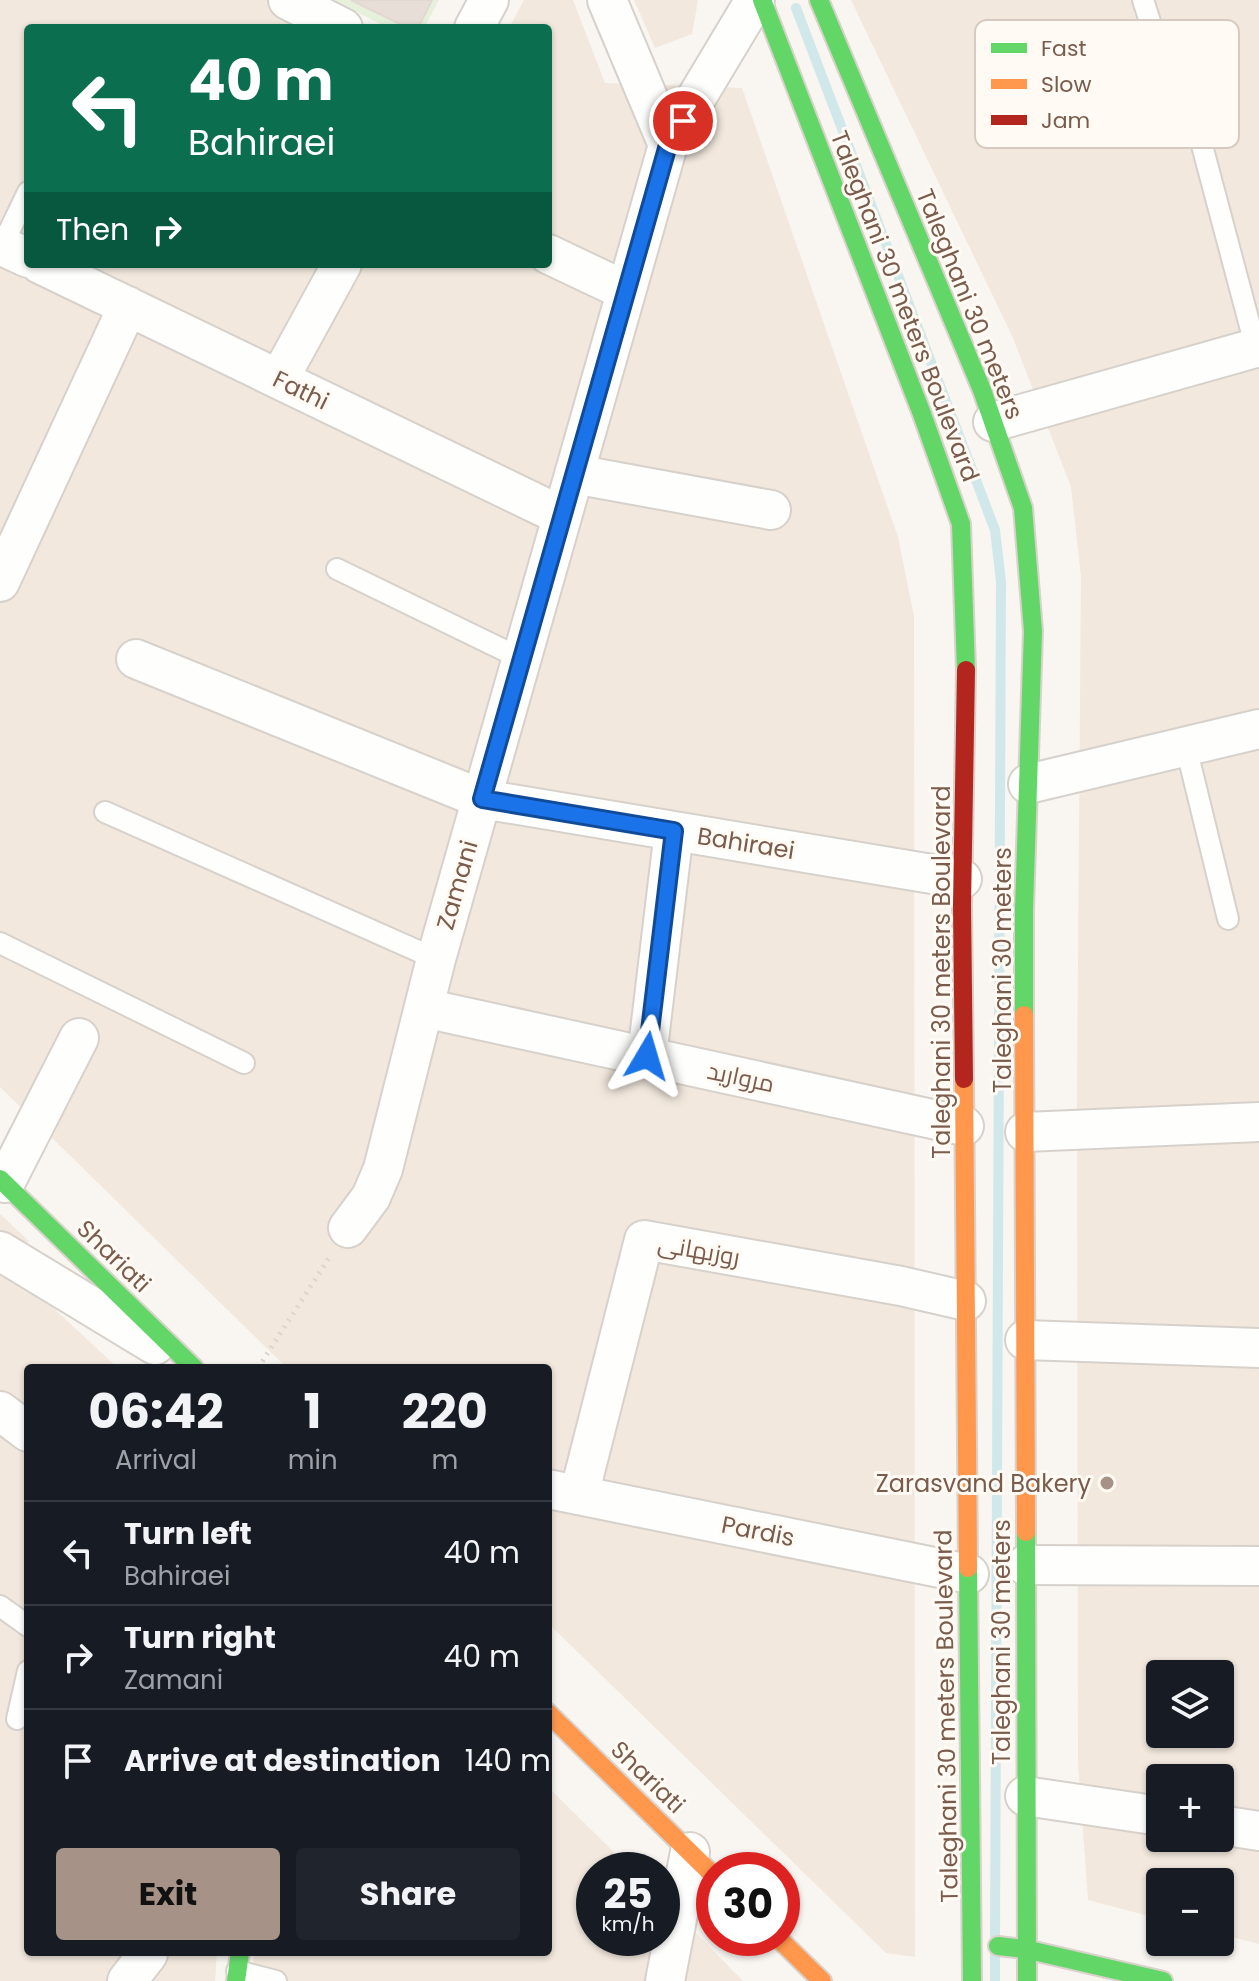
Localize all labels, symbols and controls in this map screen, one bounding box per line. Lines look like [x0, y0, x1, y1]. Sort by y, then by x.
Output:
legend [975, 20, 1239, 148]
text: Fast [1041, 33, 1086, 64]
text: 40 m [188, 41, 334, 120]
icon: left [56, 56, 160, 160]
text: Slow [1041, 69, 1091, 100]
pin [649, 87, 717, 155]
icon: arrive [661, 99, 705, 143]
text: Jam [1041, 105, 1090, 136]
text: Bahiraei [188, 117, 335, 168]
street label: Taleghani 30 meters Boulevard [823, 126, 987, 486]
street label: Taleghani 30 meters [909, 184, 1031, 424]
text: Then [56, 208, 129, 251]
icon: right [145, 208, 189, 252]
street label: Fathi [268, 362, 334, 418]
street label: Taleghani 30 meters Boulevard [925, 785, 958, 1159]
street label: Bahiraei [695, 819, 797, 867]
street label: Zamani [429, 837, 485, 933]
street label: Taleghani 30 meters [986, 847, 1019, 1093]
position arrow [605, 1014, 689, 1098]
street label: مروارید [704, 1054, 778, 1100]
street label: Shariati [70, 1212, 158, 1300]
street label: روزبهانی [655, 1227, 743, 1273]
text: 06:42 [88, 1378, 224, 1445]
text: 1 [304, 1378, 322, 1445]
text: 220 [402, 1378, 488, 1445]
text: Arrival [115, 1442, 197, 1478]
text: min [288, 1442, 338, 1478]
text: m [431, 1442, 458, 1478]
place label: Zarasvand Bakery [876, 1467, 1091, 1500]
marker: Zarasvand Bakery [1098, 1474, 1116, 1492]
street label: Pardis [719, 1508, 797, 1554]
text: Turn left [124, 1512, 252, 1555]
street label: Taleghani 30 meters [985, 1519, 1018, 1765]
street label: Taleghani 30 meters Boulevard [926, 1529, 966, 1903]
icon: left [56, 1531, 100, 1575]
text: 40 m [443, 1531, 520, 1574]
text: Bahiraei [124, 1558, 230, 1594]
text: Turn right [124, 1616, 276, 1659]
icon: right [56, 1635, 100, 1679]
text: 40 m [443, 1635, 520, 1678]
map controls [1146, 1660, 1234, 1956]
button: layers [1146, 1660, 1234, 1748]
text: Zamani [124, 1662, 223, 1698]
street label: Shariati [604, 1733, 692, 1821]
icon: arrive [56, 1739, 100, 1783]
text: Arrive at destination [124, 1739, 441, 1782]
text: 140 m [465, 1739, 551, 1782]
button: + [1146, 1764, 1234, 1852]
button: Exit [56, 1848, 280, 1940]
button: Share [296, 1848, 520, 1940]
speed limit sign: 30 [696, 1852, 800, 1956]
text: 25 [604, 1866, 652, 1922]
button: − [1146, 1868, 1234, 1956]
text: km/h [601, 1910, 655, 1938]

